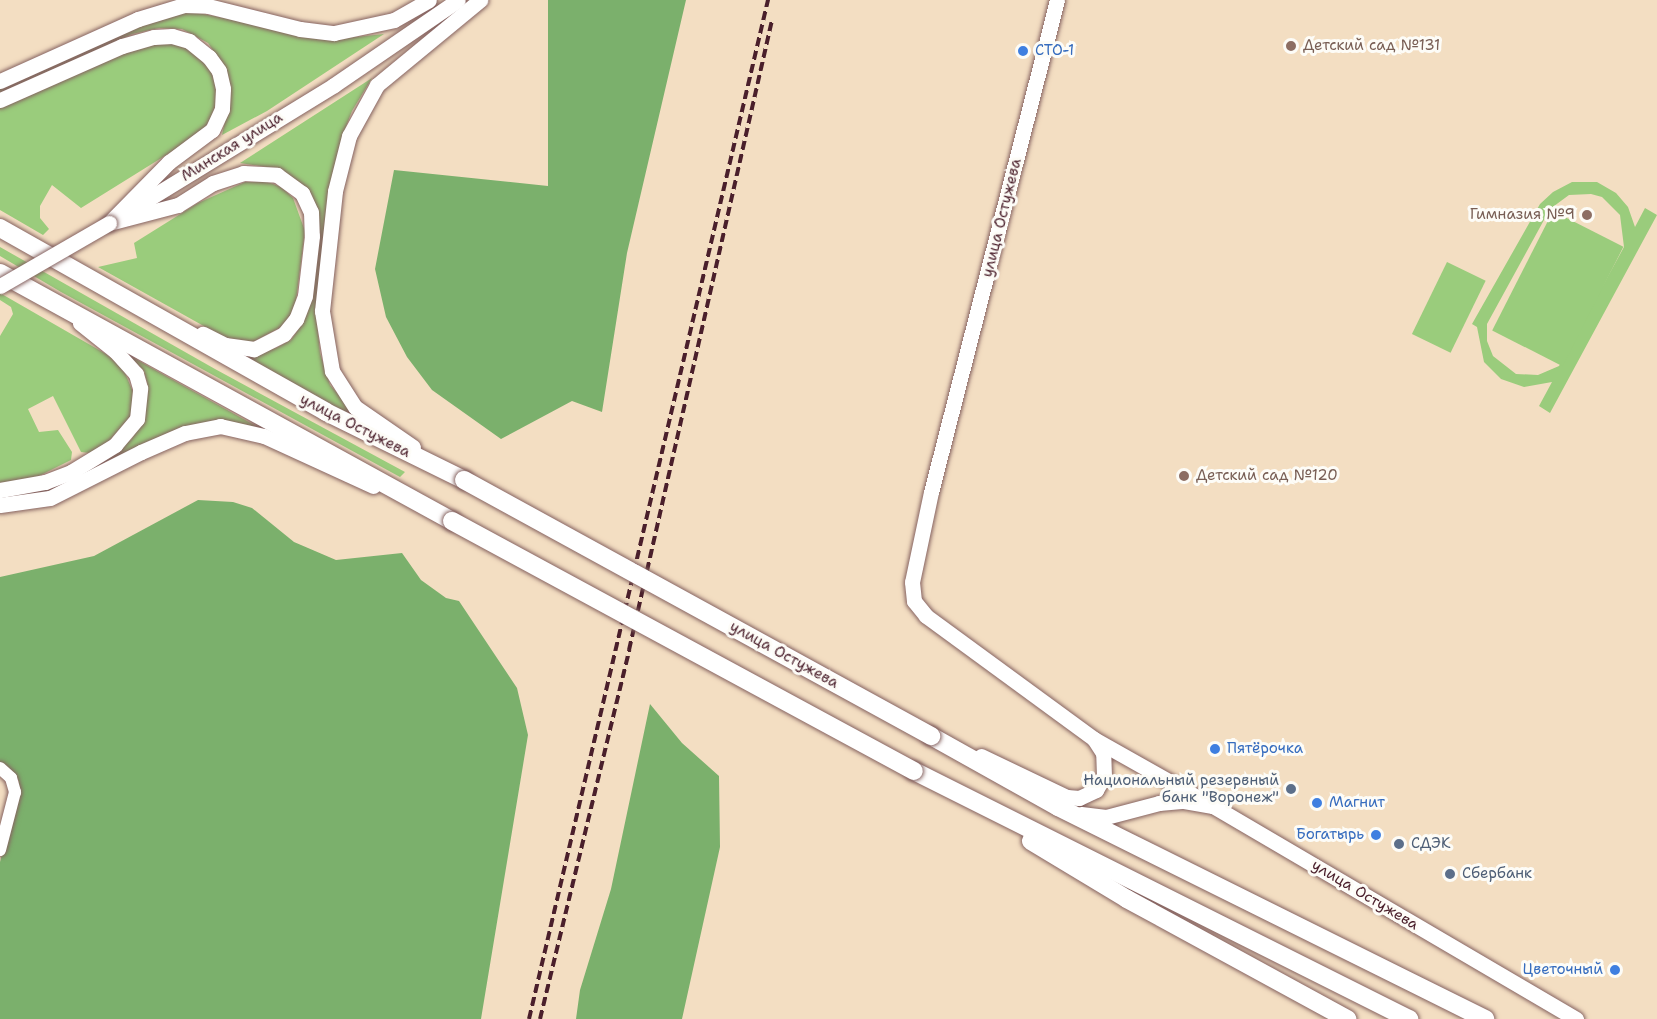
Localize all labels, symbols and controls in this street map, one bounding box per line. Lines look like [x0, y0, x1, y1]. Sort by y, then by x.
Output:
place label: Детский сад №131 [1303, 37, 1440, 55]
marker: Детский сад №131 [1284, 39, 1298, 53]
place label: СТО-1 [1035, 42, 1074, 60]
marker: СТО-1 [1016, 44, 1030, 58]
street label: Минская улица [178, 109, 286, 185]
street label: улица Остужева [979, 157, 1025, 279]
place label: Гимназия №9 [1470, 206, 1575, 224]
marker: Гимназия №9 [1580, 208, 1594, 222]
street label: улица Остужева [297, 390, 413, 462]
place label: Детский сад №120 [1196, 467, 1338, 485]
marker: Детский сад №120 [1177, 469, 1191, 483]
street label: улица Остужева [727, 618, 841, 692]
place label: Пятёрочка [1227, 740, 1303, 758]
marker: Пятёрочка [1208, 742, 1222, 756]
place label: Национальный резервный банк "Воронеж" [1083, 771, 1279, 806]
marker: Национальный резервный банк "Воронеж" [1284, 782, 1298, 796]
place label: Магнит [1329, 794, 1385, 812]
marker: Магнит [1310, 796, 1324, 810]
place label: Богатырь [1296, 826, 1364, 844]
marker: Богатырь [1369, 828, 1383, 842]
place label: СДЭК [1411, 835, 1451, 853]
marker: СДЭК [1392, 837, 1406, 851]
street label: улица Остужева [1308, 856, 1422, 934]
place label: Сбербанк [1462, 865, 1532, 883]
marker: Сбербанк [1443, 867, 1457, 881]
place label: Цветочный [1523, 961, 1603, 979]
marker: Цветочный [1608, 963, 1622, 977]

